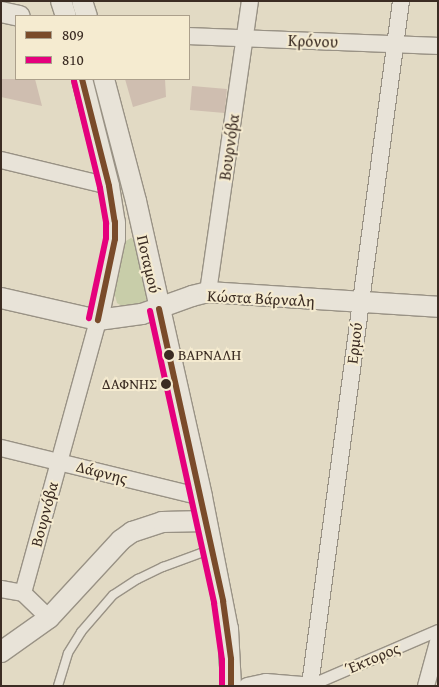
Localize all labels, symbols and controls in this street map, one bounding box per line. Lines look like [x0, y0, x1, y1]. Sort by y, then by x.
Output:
legend [15, 15, 190, 80]
text: 809 [62, 24, 84, 45]
street label: Κρόνου [288, 31, 338, 51]
text: 810 [62, 49, 84, 70]
street label: Βουρνόβα [215, 113, 243, 181]
street label: Ποταμού [133, 233, 165, 295]
street label: Κώστα Βάρναλη [207, 286, 315, 310]
street label: Ερμού [342, 321, 366, 365]
place label: ΒΑΡΝΑΛΗ [178, 346, 241, 364]
marker: ΒΑΡΝΑΛΗ [164, 350, 174, 360]
place label: ΔΑΦΝΗΣ [102, 375, 157, 393]
marker: ΔΑΦΝΗΣ [161, 379, 171, 389]
street label: Δάφνης [74, 456, 130, 488]
street label: Βουρνόβα [26, 479, 62, 549]
street label: Έκτορος [342, 638, 402, 678]

